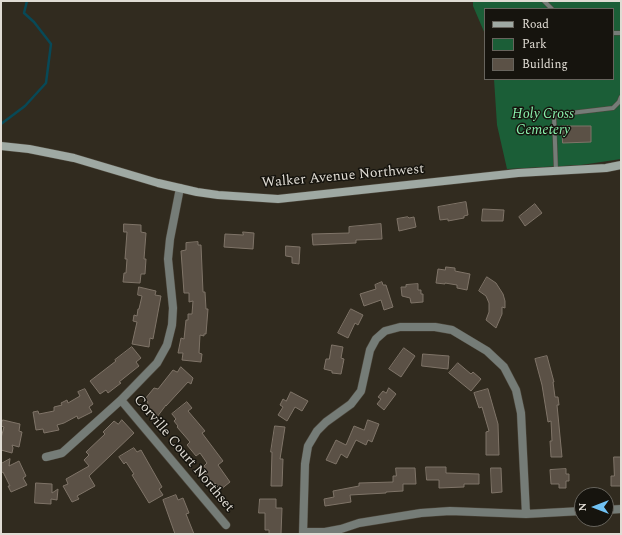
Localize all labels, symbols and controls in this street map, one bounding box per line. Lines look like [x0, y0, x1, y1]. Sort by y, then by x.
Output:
legend [484, 8, 614, 80]
text: Road [522, 15, 549, 34]
text: Park [522, 35, 547, 54]
text: Building [522, 55, 568, 74]
park label: Holy Cross Cemetery [512, 107, 574, 140]
street label: Walker Avenue Northwest [261, 162, 425, 192]
street label: Corville Court Northset [129, 392, 237, 516]
north arrow [574, 487, 614, 527]
text: N [574, 503, 591, 512]

